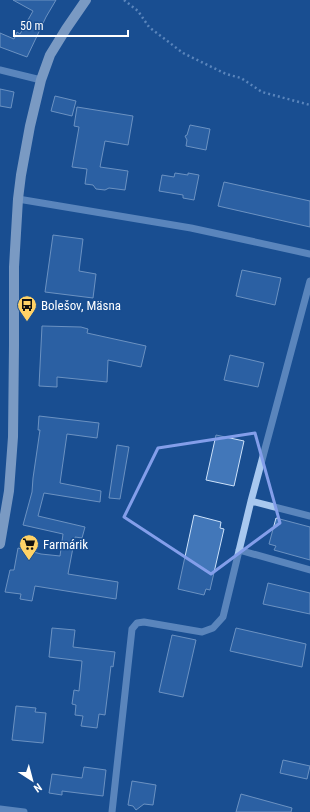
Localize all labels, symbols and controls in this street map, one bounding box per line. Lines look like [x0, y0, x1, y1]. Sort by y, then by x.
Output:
scale bar [14, 12, 128, 38]
text: 50 m [20, 19, 44, 33]
bus stop icon: Bolešov, Mäsna [16, 294, 38, 322]
place label: Bolešov, Mäsna [41, 298, 121, 313]
supermarket icon: Farmárik [18, 533, 40, 561]
place label: Farmárik [43, 537, 88, 552]
north arrow [12, 760, 52, 800]
text: N [31, 780, 44, 795]

